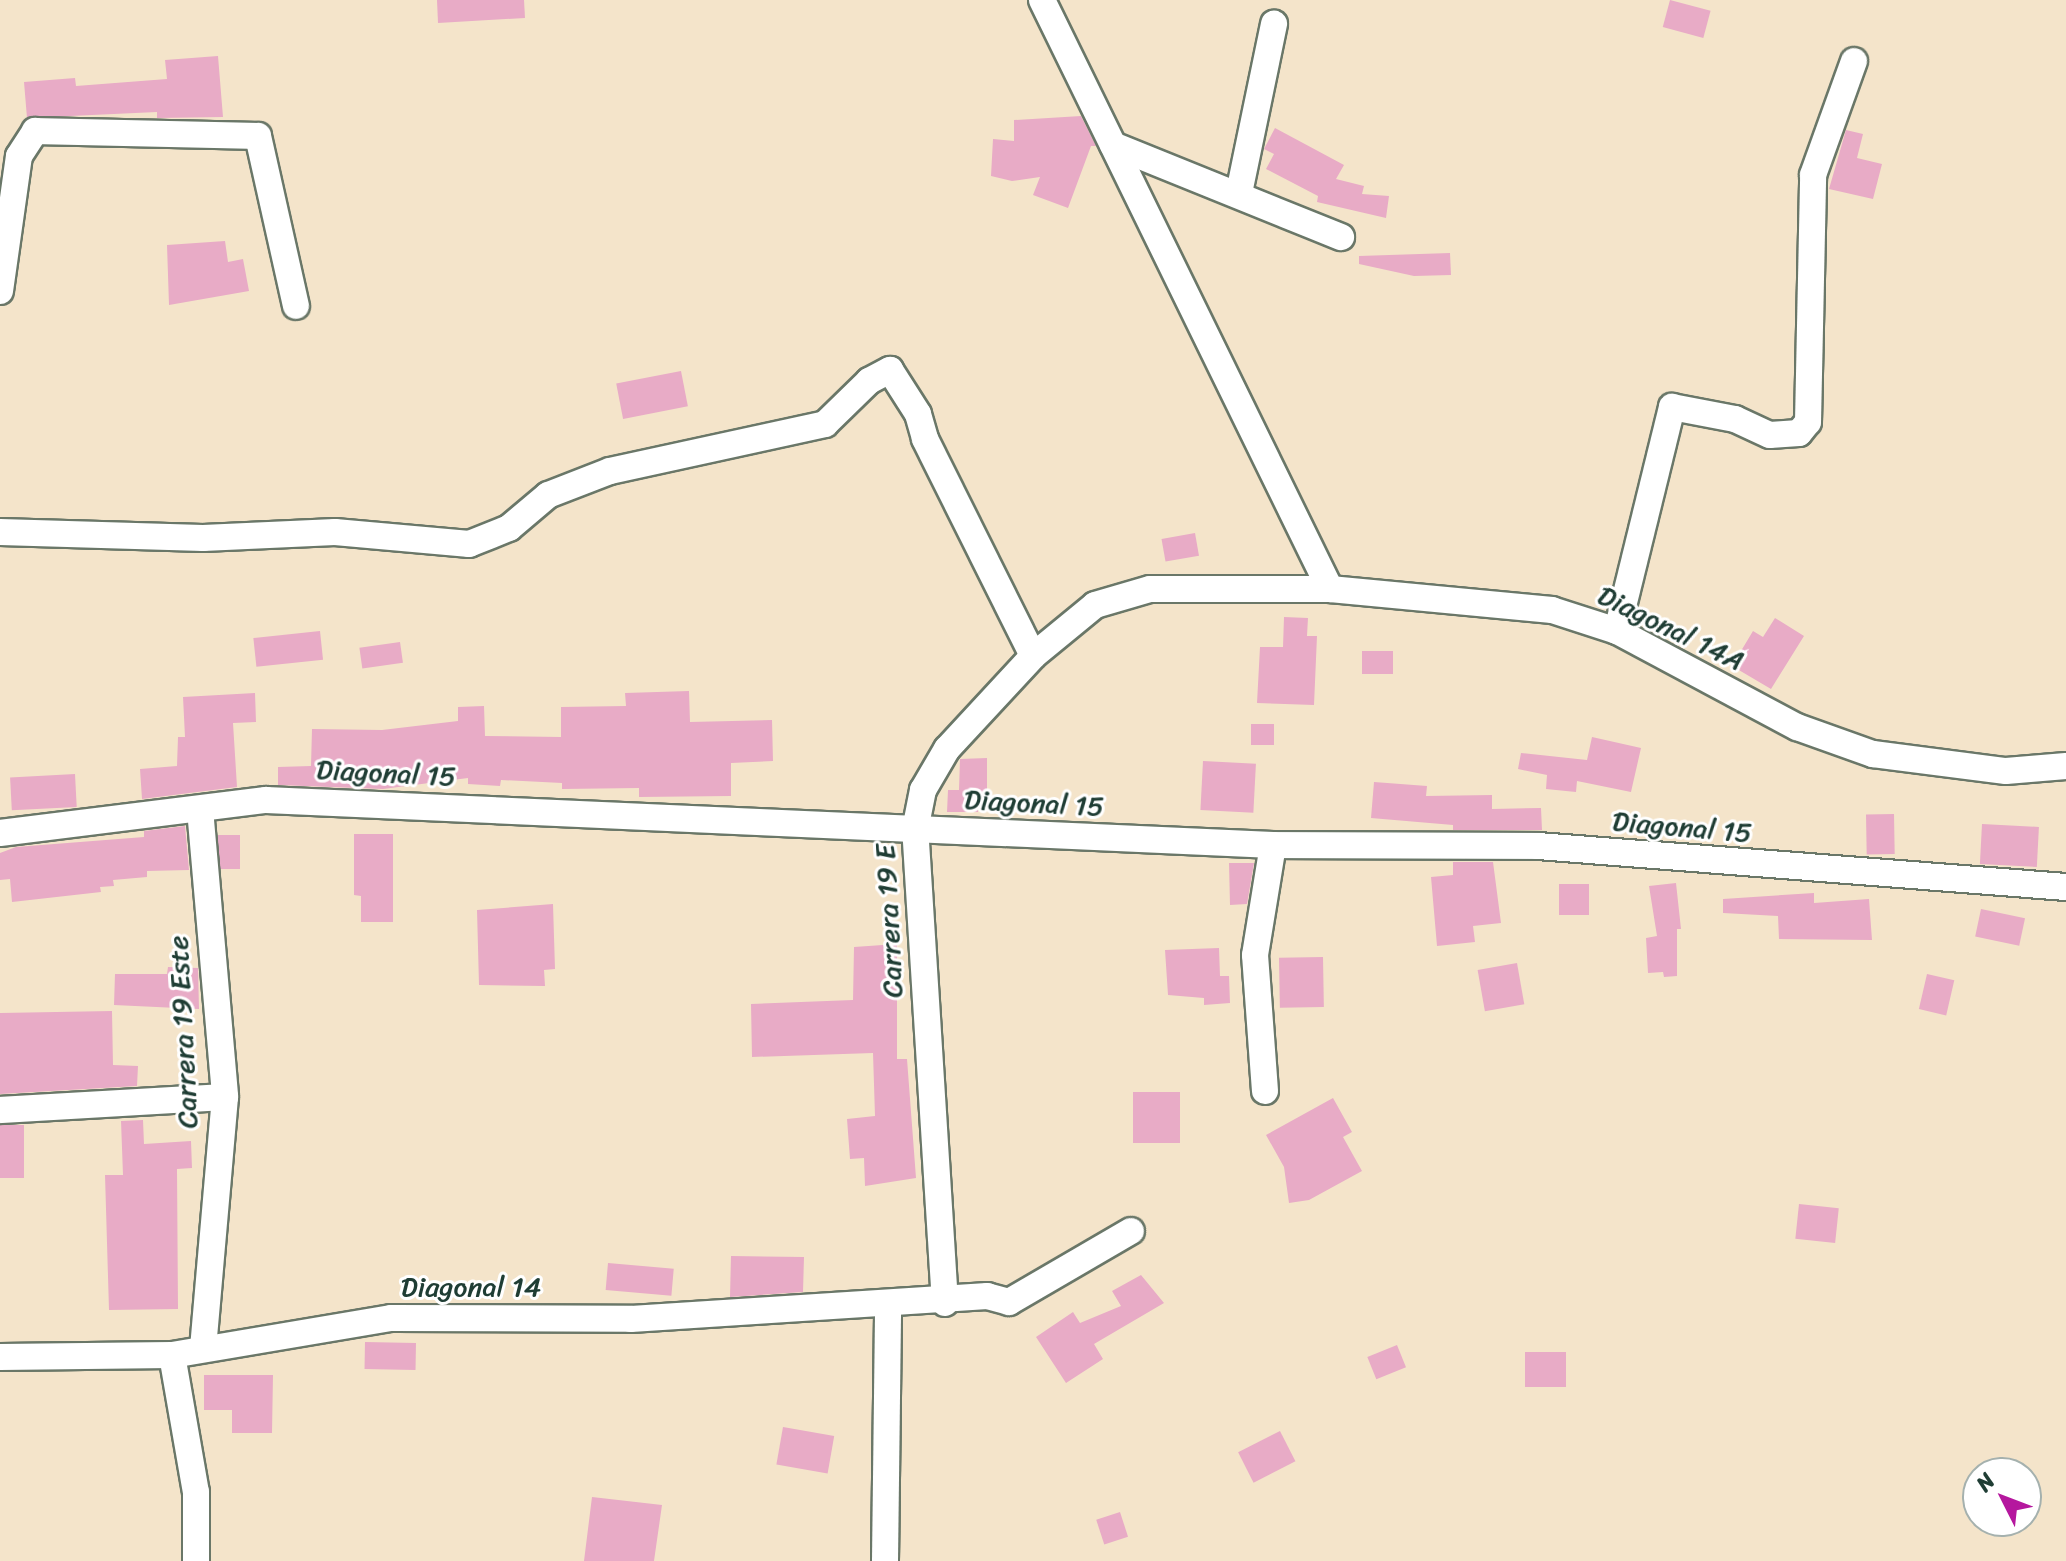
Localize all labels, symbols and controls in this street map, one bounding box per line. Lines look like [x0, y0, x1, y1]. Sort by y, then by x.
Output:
street label: Diagonal 14A [1592, 578, 1750, 678]
street label: Diagonal 15 [315, 753, 457, 793]
street label: Diagonal 15 [963, 783, 1105, 823]
street label: Diagonal 15 [1611, 804, 1753, 850]
street label: Carrera 19 E [868, 843, 910, 999]
street label: Carrera 19 Este [161, 935, 205, 1129]
street label: Diagonal 14 [401, 1270, 541, 1304]
north arrow [1962, 1457, 2042, 1537]
text: N [1966, 1463, 2005, 1501]

